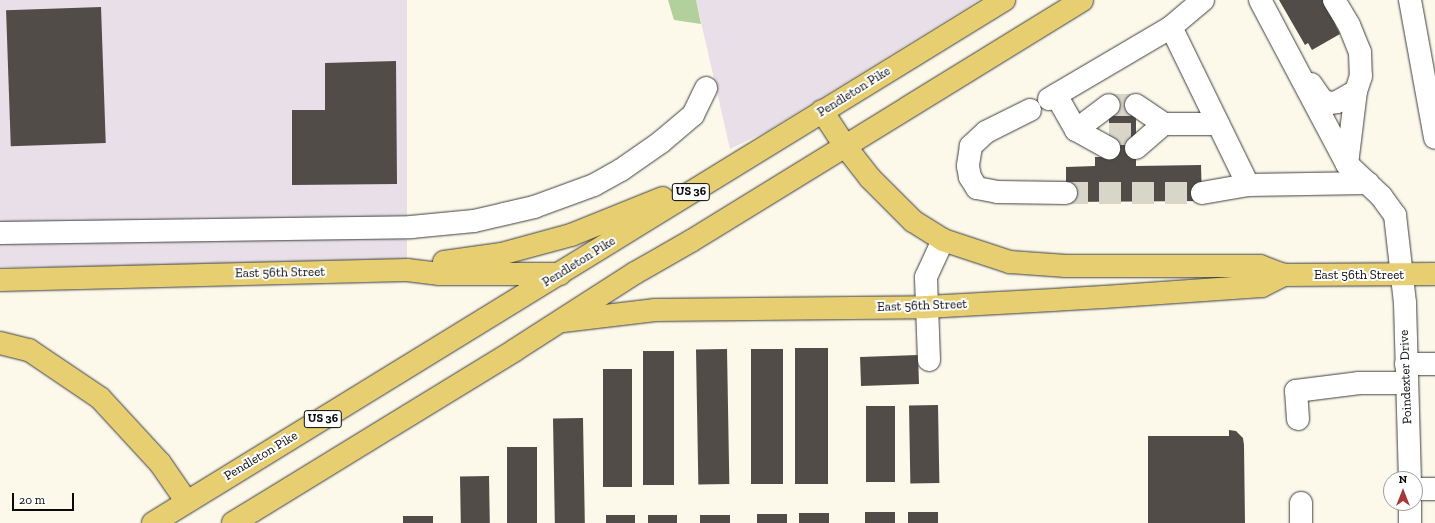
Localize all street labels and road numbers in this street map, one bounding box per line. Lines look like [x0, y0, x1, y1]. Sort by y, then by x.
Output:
street label: Pendleton Pike [815, 63, 893, 121]
road number: US 36 [671, 182, 711, 202]
street label: Pendleton Pike [540, 233, 618, 291]
street label: East 56th Street [235, 264, 325, 282]
street label: East 56th Street [1314, 267, 1404, 283]
street label: East 56th Street [877, 297, 967, 315]
street label: Poindexter Drive [1397, 329, 1415, 425]
road number: US 36 [303, 409, 343, 429]
street label: Pendleton Pike [221, 428, 301, 484]

